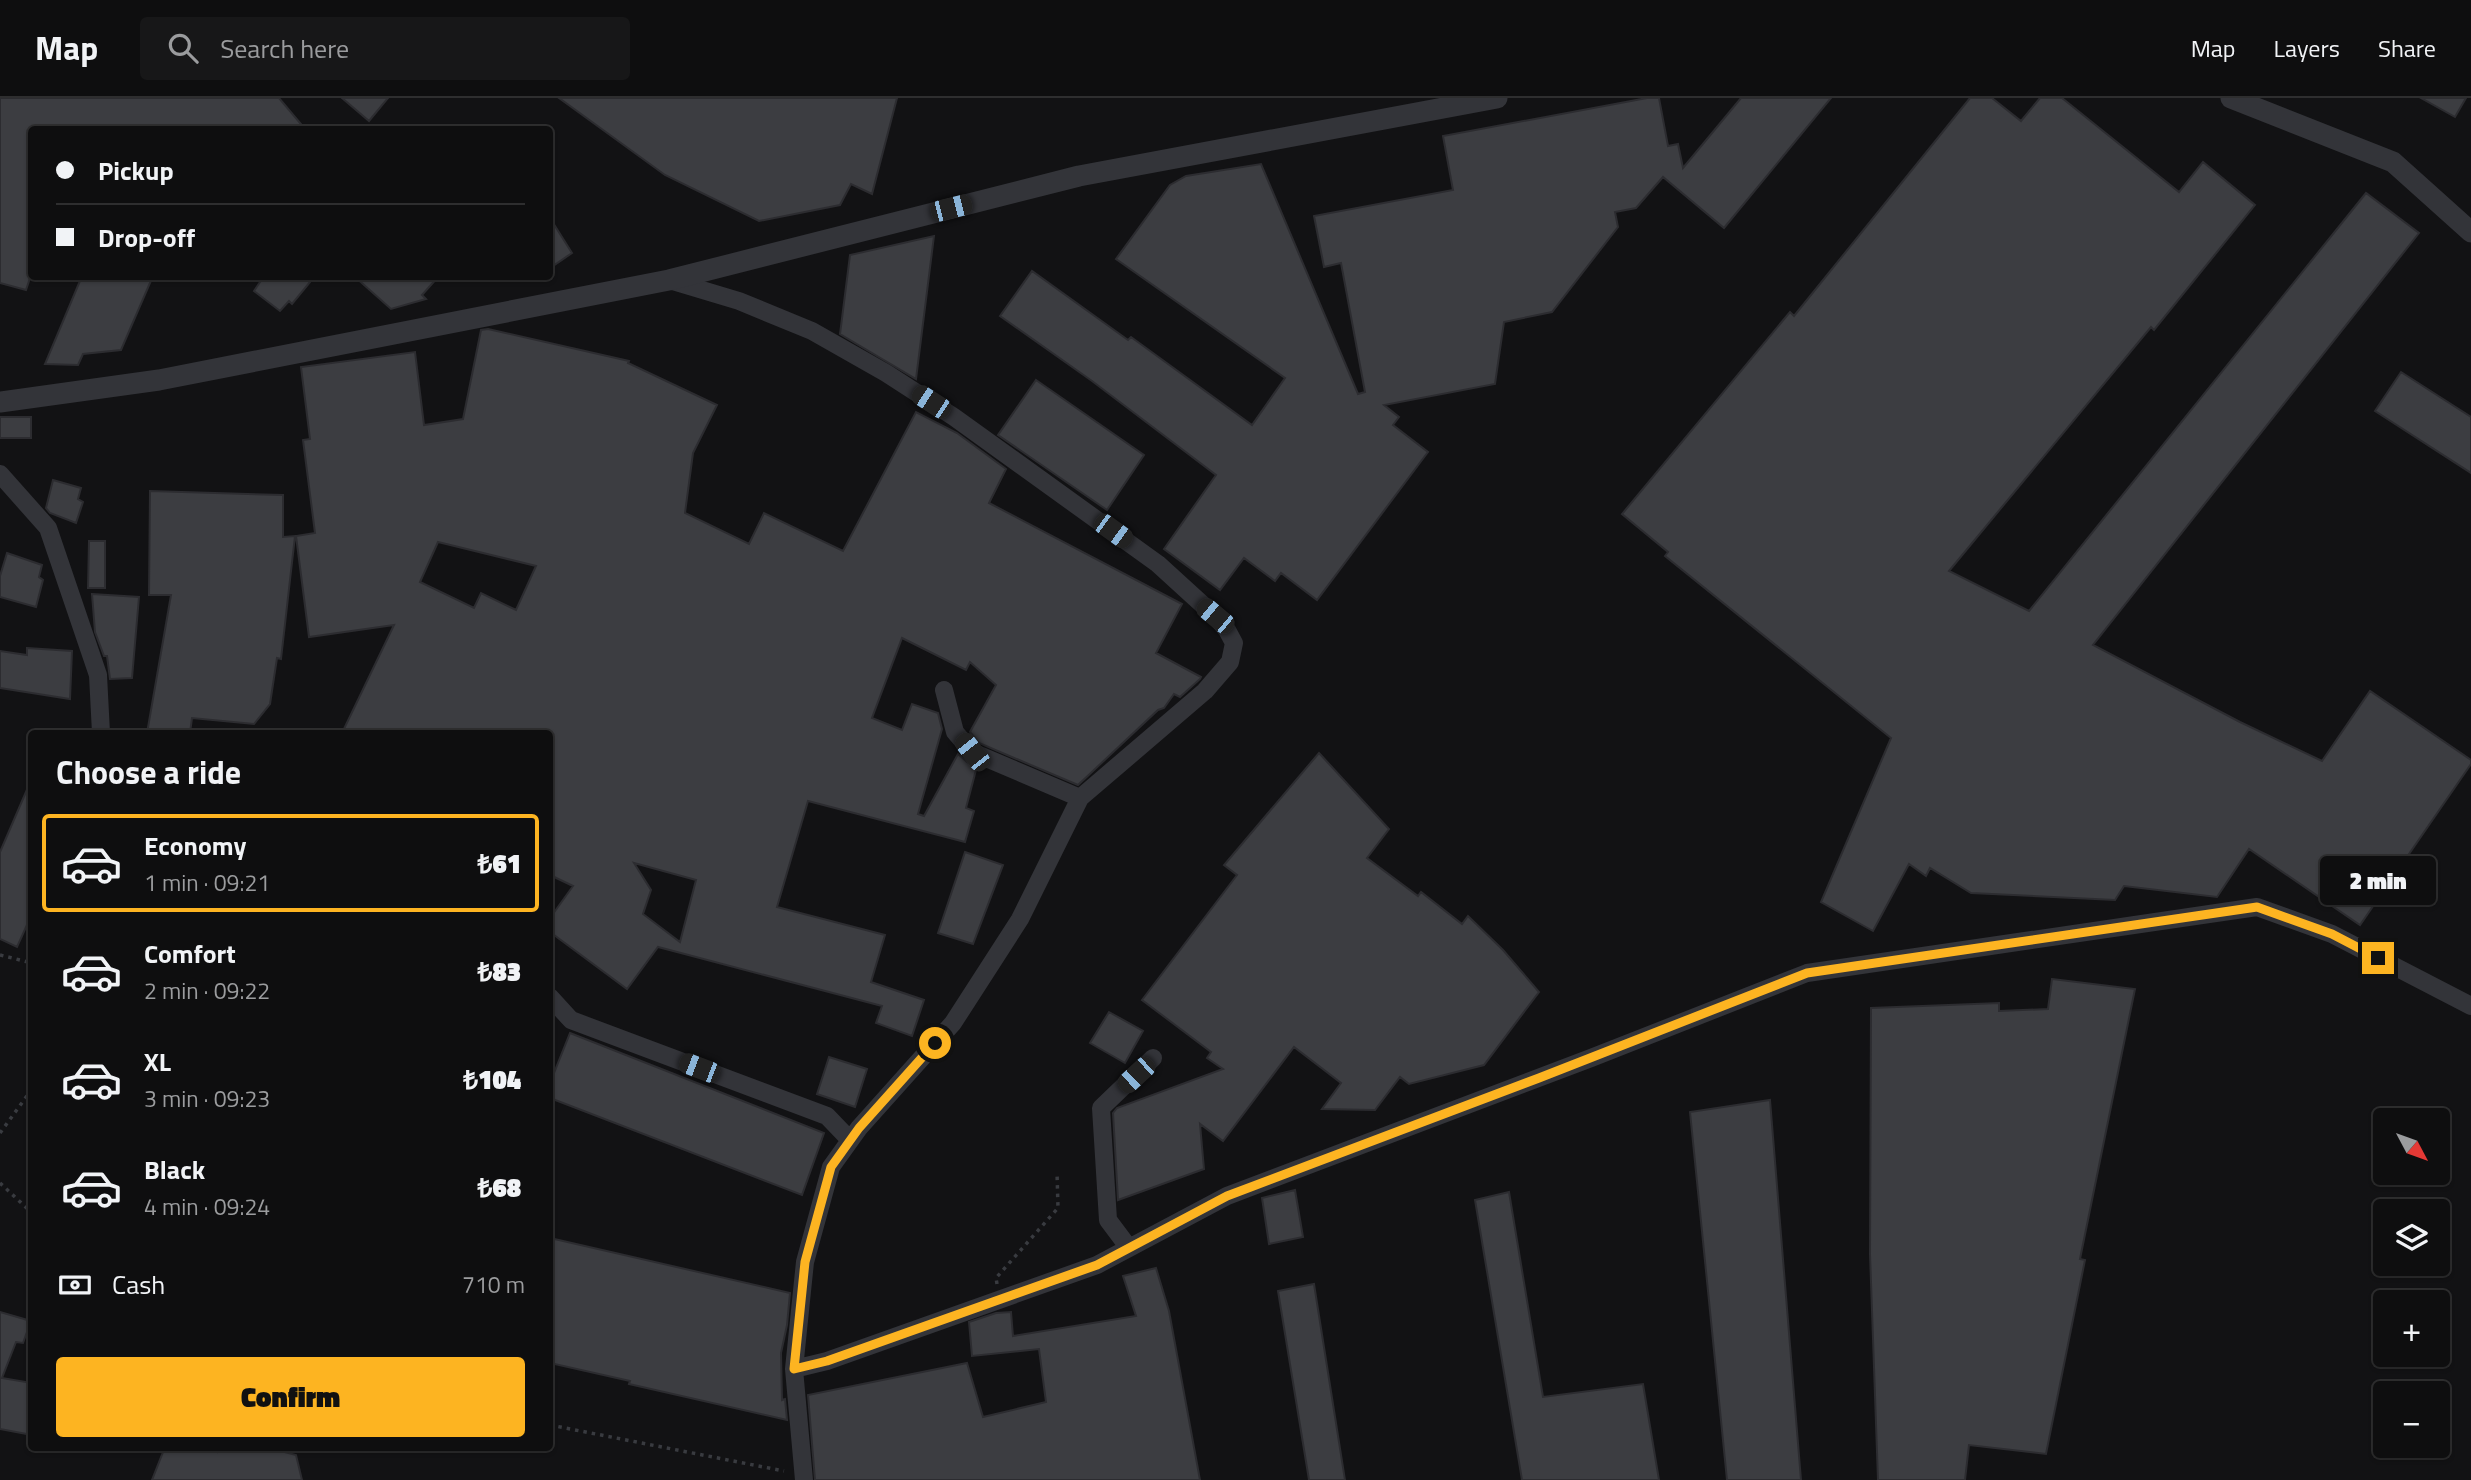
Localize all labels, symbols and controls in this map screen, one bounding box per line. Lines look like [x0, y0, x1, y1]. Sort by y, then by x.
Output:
search box [140, 17, 630, 80]
text: Map [35, 23, 98, 73]
icon: search [164, 29, 202, 67]
text: Search here [220, 29, 349, 68]
text: Map [2191, 30, 2236, 66]
text: Layers [2274, 30, 2340, 66]
text: Share [2378, 30, 2436, 66]
text: Pickup [98, 151, 174, 190]
car [929, 193, 974, 223]
text: Drop-off [98, 218, 195, 257]
car [908, 382, 955, 422]
car [1090, 510, 1137, 552]
car [1193, 594, 1238, 638]
car [951, 729, 994, 775]
text: Choose a ride [56, 748, 241, 796]
text: Economy [144, 826, 246, 865]
icon: car [60, 832, 123, 895]
text: ₺61 [478, 844, 521, 883]
callout: 2 min [2320, 856, 2436, 906]
text: 2 min [2349, 863, 2407, 898]
text: 1 min · 09:21 [144, 865, 270, 900]
text: Comfort [144, 934, 236, 973]
icon: car [60, 940, 123, 1003]
route end [2362, 942, 2394, 974]
text: ₺83 [478, 952, 521, 991]
text: 2 min · 09:22 [144, 973, 270, 1008]
route start [919, 1027, 951, 1059]
text: XL [144, 1042, 171, 1081]
icon: car [60, 1048, 123, 1111]
car [676, 1051, 723, 1085]
car [1114, 1053, 1159, 1097]
text: ₺104 [463, 1060, 521, 1099]
text: 3 min · 09:23 [144, 1081, 270, 1116]
north arrow [2373, 1108, 2450, 1185]
map controls [2373, 1108, 2450, 1458]
text: Black [144, 1150, 205, 1189]
icon: car [60, 1156, 123, 1219]
text: ₺68 [478, 1168, 521, 1207]
text: 4 min · 09:24 [144, 1189, 270, 1224]
button: layers [2373, 1199, 2450, 1276]
text: Cash [112, 1265, 165, 1304]
icon: cash [56, 1266, 94, 1304]
text: 710 m [462, 1267, 525, 1302]
button: + [2373, 1290, 2450, 1367]
button: Confirm [56, 1357, 525, 1437]
button: − [2373, 1381, 2450, 1458]

